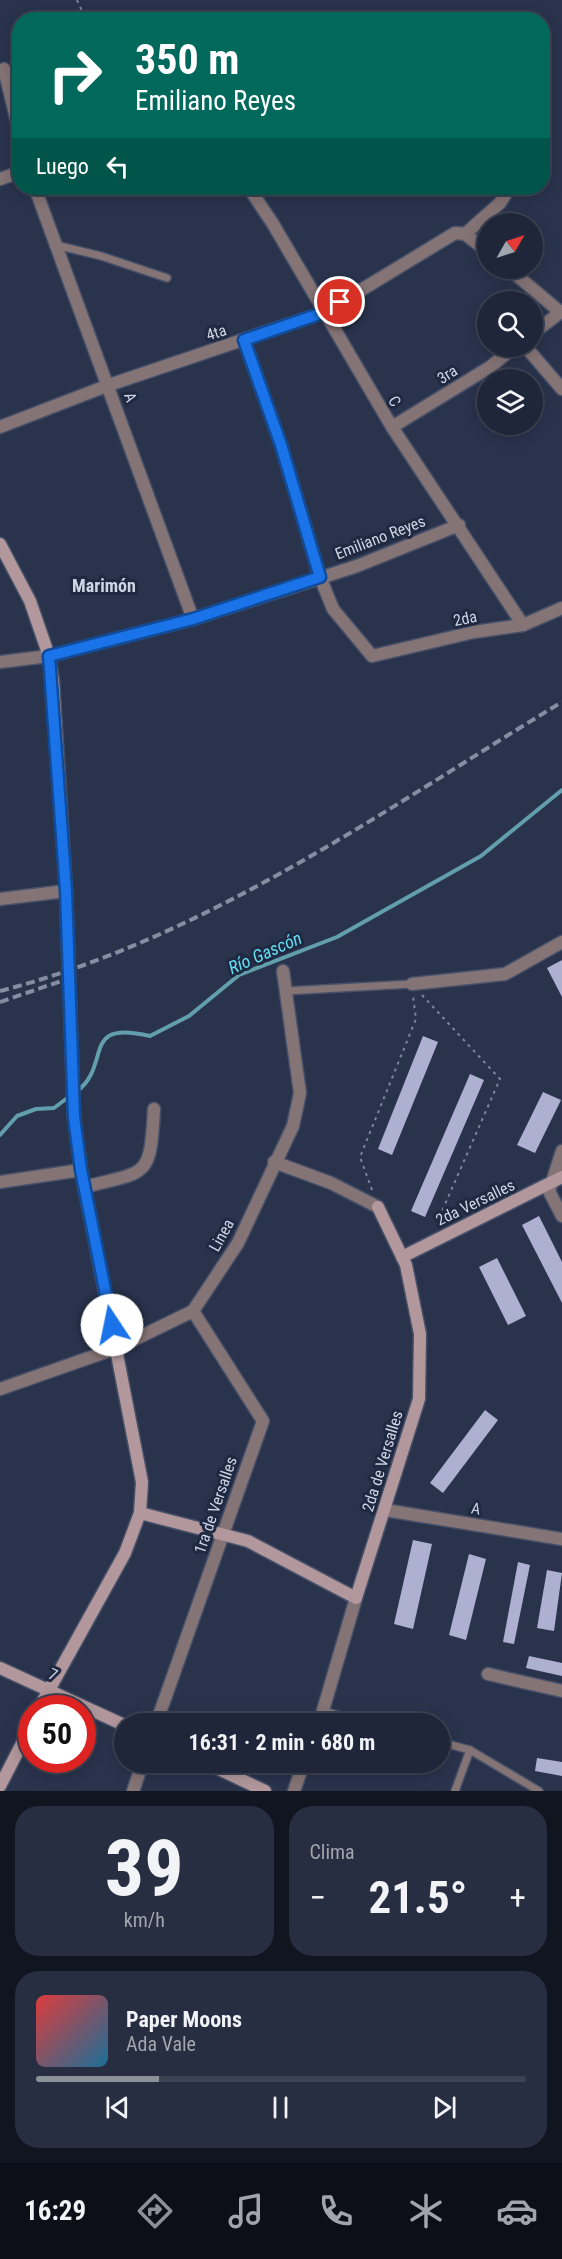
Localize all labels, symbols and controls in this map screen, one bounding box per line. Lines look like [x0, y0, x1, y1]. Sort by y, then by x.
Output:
text: 350 m [135, 35, 240, 84]
icon: right [36, 36, 114, 114]
text: Emiliano Reyes [135, 85, 296, 117]
icon: left [101, 150, 134, 183]
text: Luego [36, 154, 89, 179]
north arrow [477, 213, 543, 279]
map controls [477, 213, 543, 435]
pin [314, 276, 365, 327]
icon: arrive [323, 285, 356, 318]
button: search [477, 291, 543, 357]
street label: 4ta [204, 320, 229, 345]
street label: 3ra [434, 361, 461, 388]
button: layers [477, 369, 543, 435]
street label: A [120, 390, 141, 405]
street label: C [384, 392, 405, 410]
street label: Emiliano Reyes [332, 512, 428, 563]
district label: Marimón [72, 575, 136, 596]
street label: 2da [452, 607, 479, 630]
water label: Río Gascón [225, 927, 305, 978]
street label: 2da Versalles [433, 1175, 518, 1230]
street label: Linea [205, 1216, 238, 1255]
position arrow [80, 1293, 144, 1357]
street label: 2da de Versalles [358, 1408, 407, 1514]
street label: 1ra de Versalles [190, 1454, 241, 1556]
street label: A [470, 1498, 482, 1519]
street label: 7 [45, 1664, 60, 1685]
speed limit sign: 50 [18, 1695, 96, 1773]
text: 16:31 · 2 min · 680 m [189, 1730, 375, 1755]
text: 39 [105, 1823, 184, 1914]
text: Clima [310, 1840, 355, 1864]
text: 21.5° [368, 1871, 467, 1924]
text: − [310, 1878, 326, 1917]
text: + [510, 1878, 526, 1917]
text: km/h [124, 1908, 165, 1932]
text: Paper Moons [126, 2007, 242, 2032]
text: Ada Vale [126, 2032, 196, 2056]
icon: previous [101, 2091, 134, 2124]
icon: pause [264, 2091, 297, 2124]
icon: next [428, 2091, 461, 2124]
icon: directions [134, 2190, 176, 2232]
icon: music [225, 2190, 267, 2232]
icon: phone [315, 2190, 357, 2232]
icon: climate [405, 2190, 447, 2232]
icon: car [496, 2190, 538, 2232]
text: 16:29 [24, 2195, 86, 2227]

